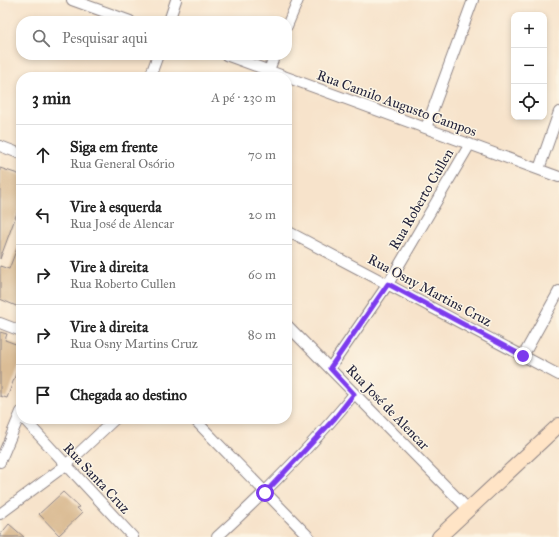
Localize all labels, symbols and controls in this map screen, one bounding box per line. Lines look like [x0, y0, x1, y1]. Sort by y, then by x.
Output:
map controls [511, 12, 547, 120]
button: + [511, 12, 547, 48]
search box [16, 16, 292, 60]
icon: search [30, 27, 52, 49]
text: Pesquisar aqui [62, 29, 148, 47]
button: − [511, 48, 547, 84]
street label: Rua Camilo Augusto Campos [315, 67, 479, 140]
button: locate [511, 84, 547, 120]
text: 3 min [32, 88, 71, 109]
text: A pé · 230 m [211, 90, 276, 106]
text: Siga em frente [70, 138, 158, 156]
icon: ahead [32, 144, 54, 166]
street label: Rua Roberto Cullen [386, 145, 457, 253]
text: 70 m [248, 147, 276, 163]
text: Rua General Osório [70, 156, 175, 172]
text: Vire à esquerda [70, 198, 162, 216]
icon: left [32, 204, 54, 226]
text: 20 m [248, 207, 276, 223]
text: Rua José de Alencar [70, 216, 174, 232]
street label: Rua Osny Martins Cruz [365, 251, 495, 331]
text: Vire à direita [70, 258, 148, 276]
icon: right [32, 264, 54, 286]
text: 60 m [248, 267, 276, 283]
text: Rua Roberto Cullen [70, 276, 176, 292]
text: Vire à direita [70, 318, 148, 336]
icon: right [32, 324, 54, 346]
text: 80 m [248, 327, 276, 343]
text: Rua Osny Martins Cruz [70, 336, 198, 352]
route end [514, 347, 532, 365]
street label: Rua José de Alencar [342, 361, 433, 455]
icon: arrive [32, 384, 54, 406]
text: Chegada ao destino [70, 386, 187, 404]
street label: Rua Santa Cruz [60, 440, 134, 518]
route start [256, 484, 274, 502]

